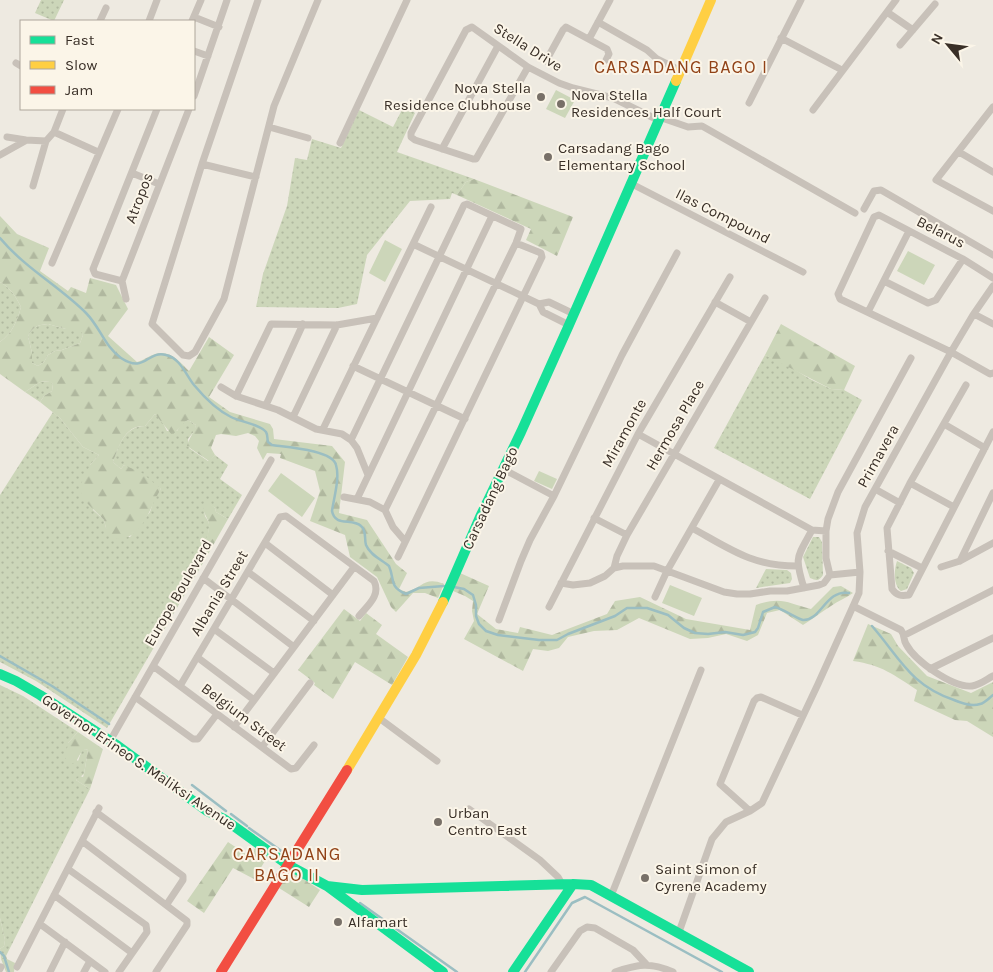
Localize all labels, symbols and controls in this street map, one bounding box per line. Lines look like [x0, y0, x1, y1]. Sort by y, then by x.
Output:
street label: Stella Drive [490, 19, 566, 75]
legend [20, 20, 195, 110]
north arrow [923, 20, 973, 70]
text: N [927, 30, 947, 47]
text: Fast [65, 31, 95, 49]
text: Slow [65, 56, 97, 74]
district label: CARSADANG BAGO I [594, 56, 768, 78]
place label: Nova Stella Residence Clubhouse [384, 79, 531, 114]
text: Jam [65, 81, 93, 99]
place label: Nova Stella Residences Half Court [571, 86, 722, 121]
marker: Nova Stella Residence Clubhouse [535, 91, 547, 103]
marker: Nova Stella Residences Half Court [555, 98, 567, 110]
place label: Carsadang Bago Elementary School [558, 139, 685, 174]
marker: Carsadang Bago Elementary School [542, 151, 554, 163]
street label: Atropos [121, 170, 157, 226]
street label: Ilas Compound [673, 184, 773, 248]
street label: Belarus [914, 212, 968, 252]
street label: Hermosa Place [642, 377, 708, 473]
street label: Miramonte [598, 396, 650, 470]
street label: Primavera [853, 421, 903, 491]
street label: Carsadang Bago [458, 444, 522, 552]
street label: Europe Boulevard [140, 537, 216, 649]
street label: Albania Street [186, 547, 252, 639]
street label: Belgium Street [198, 679, 290, 755]
street label: Governor Erineo S. Maliksi Avenue [39, 690, 239, 834]
place label: Urban Centro East [448, 804, 527, 839]
marker: Urban Centro East [432, 816, 444, 828]
district label: CARSADANG BAGO II [233, 843, 341, 886]
place label: Saint Simon of Cyrene Academy [655, 860, 767, 895]
marker: Saint Simon of Cyrene Academy [639, 872, 651, 884]
place label: Alfamart [348, 913, 408, 931]
marker: Alfamart [332, 916, 344, 928]

